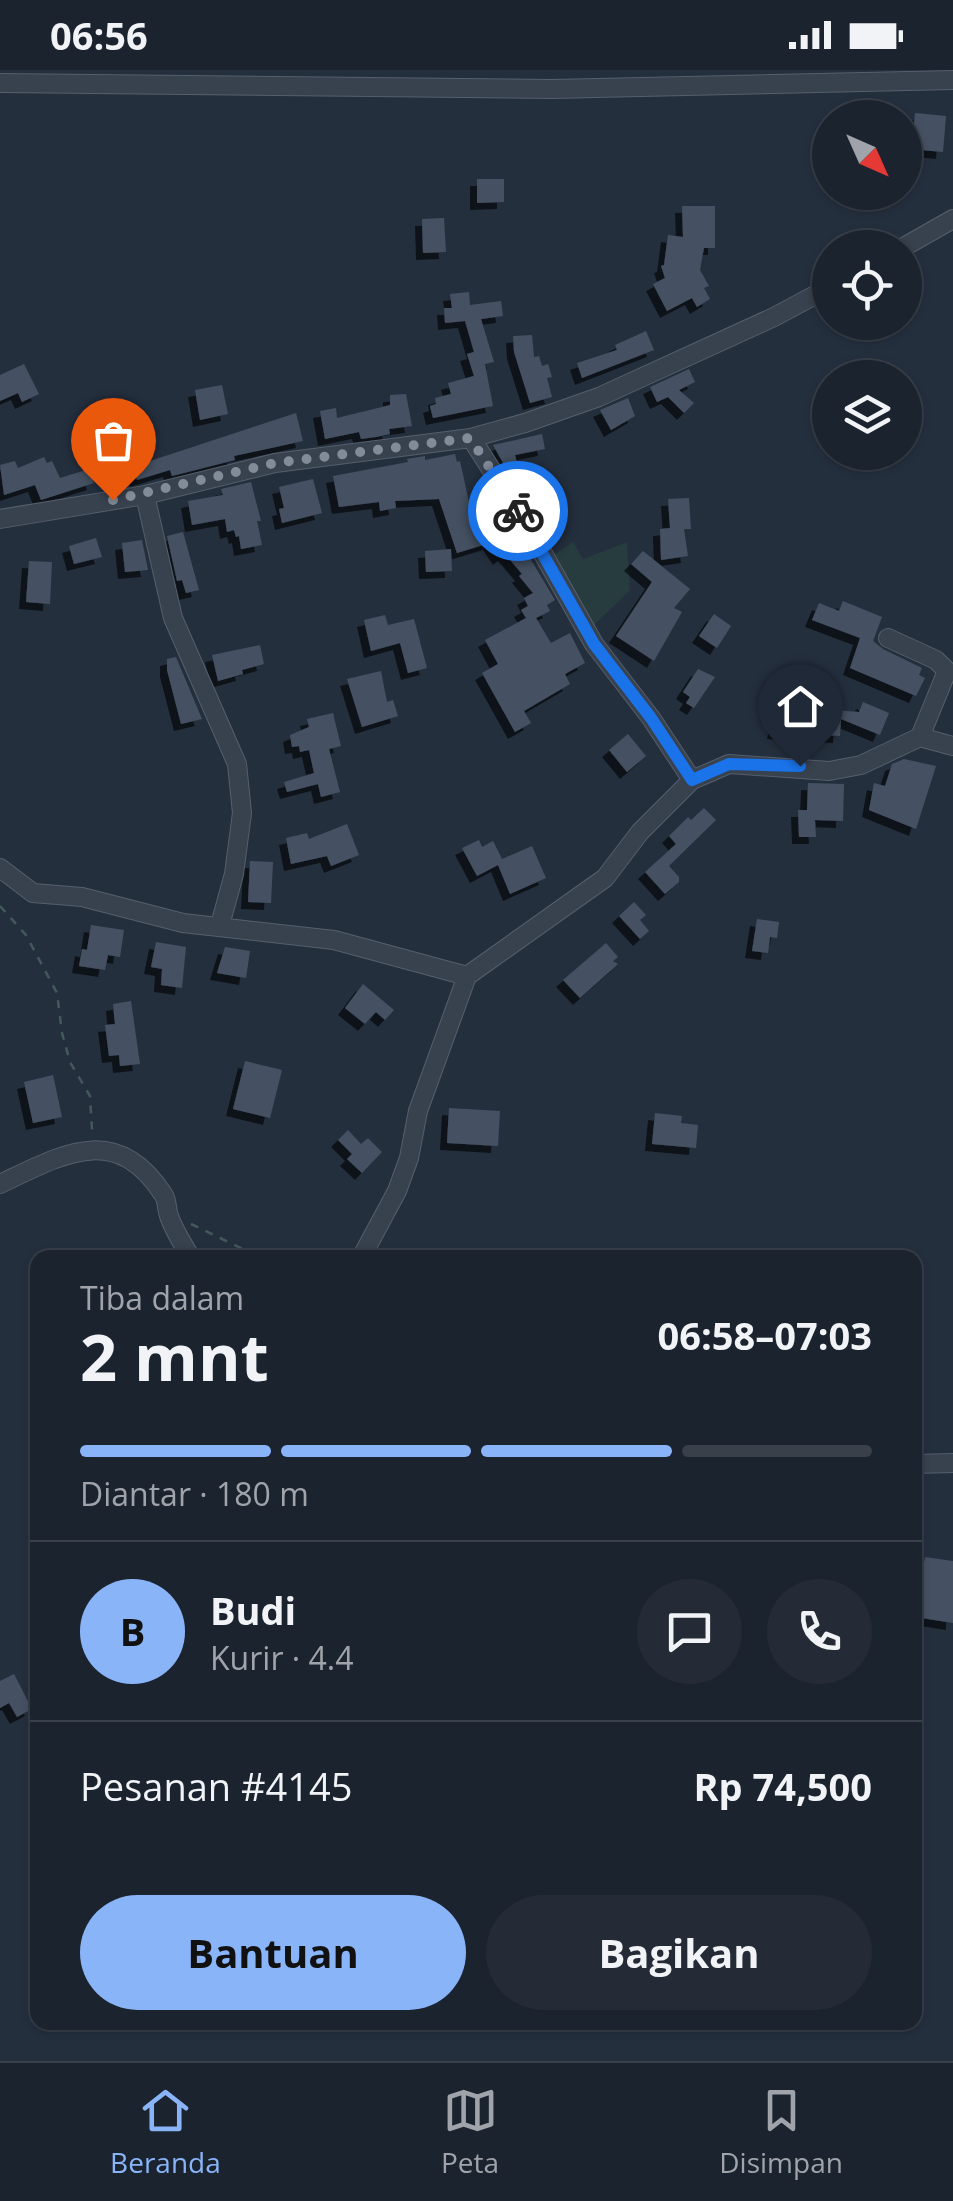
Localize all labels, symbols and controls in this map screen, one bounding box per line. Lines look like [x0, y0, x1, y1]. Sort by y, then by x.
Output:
text: 06:56 [50, 9, 148, 61]
north arrow [812, 100, 922, 210]
map controls [812, 100, 922, 470]
button: locate [812, 230, 922, 340]
button: layers [812, 360, 922, 470]
pin [71, 398, 156, 501]
icon: bag [86, 413, 141, 468]
courier [468, 461, 568, 561]
icon: bike [491, 484, 546, 539]
pin [758, 664, 843, 767]
icon: home [773, 679, 828, 734]
text: Tiba dalam [80, 1276, 244, 1319]
text: 06:58–07:03 [658, 1309, 872, 1361]
text: 2 mnt [80, 1312, 269, 1400]
text: Diantar · 180 m [80, 1472, 309, 1515]
button: chat [637, 1579, 742, 1684]
button: phone [767, 1579, 872, 1684]
text: Budi [210, 1584, 296, 1636]
text: B [120, 1605, 145, 1657]
text: Kurir · 4.4 [210, 1636, 353, 1679]
text: Pesanan #4145 [80, 1760, 352, 1812]
text: Rp 74,500 [694, 1760, 872, 1812]
button: Bantuan [80, 1895, 466, 2010]
button: Bagikan [486, 1895, 872, 2010]
tab: Beranda [110, 2083, 221, 2181]
tab: Peta [441, 2083, 499, 2181]
tab: Disimpan [719, 2083, 843, 2181]

